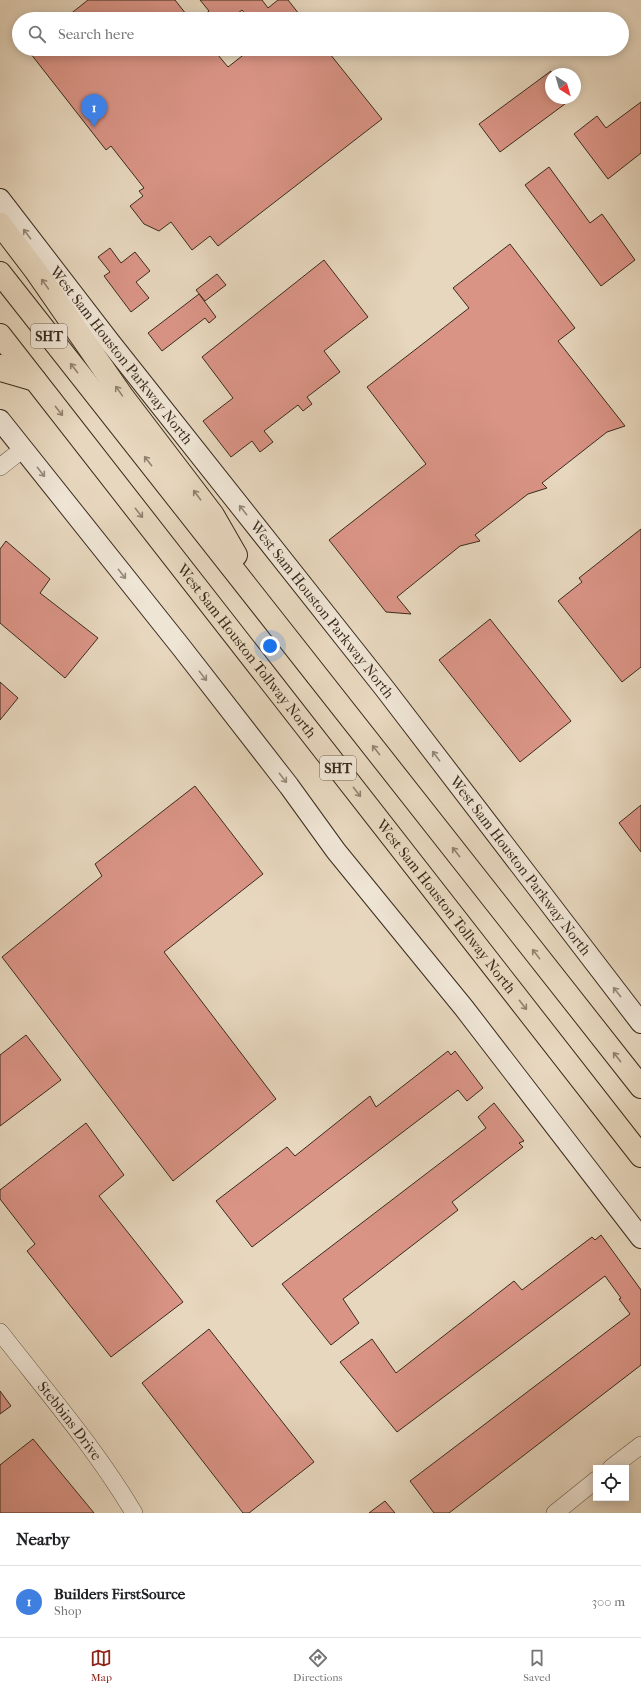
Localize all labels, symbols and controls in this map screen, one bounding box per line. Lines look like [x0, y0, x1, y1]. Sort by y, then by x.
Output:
search box [12, 12, 629, 56]
icon: search [26, 23, 48, 45]
text: Search here [58, 25, 134, 43]
north arrow [545, 68, 581, 104]
pin: 1 [81, 94, 107, 127]
one-way arrow [22, 228, 31, 239]
street label: West Sam Houston Parkway North [45, 262, 197, 449]
one-way arrow [41, 279, 49, 290]
road number: SHT [31, 324, 67, 348]
one-way arrow [70, 362, 79, 373]
one-way arrow [115, 386, 123, 397]
one-way arrow [55, 405, 64, 416]
one-way arrow [143, 455, 152, 466]
one-way arrow [37, 467, 46, 478]
one-way arrow [193, 489, 201, 500]
one-way arrow [239, 505, 248, 516]
one-way arrow [135, 508, 144, 519]
street label: West Sam Houston Parkway North [246, 517, 398, 702]
street label: West Sam Houston Tollway North [173, 560, 321, 742]
one-way arrow [118, 569, 126, 580]
your location [260, 636, 280, 656]
one-way arrow [199, 670, 208, 681]
one-way arrow [371, 745, 380, 756]
one-way arrow [432, 750, 440, 761]
road number: SHT [320, 756, 356, 780]
street label: West Sam Houston Parkway North [445, 772, 595, 960]
one-way arrow [279, 773, 287, 784]
one-way arrow [353, 787, 361, 798]
street label: West Sam Houston Tollway North [372, 815, 520, 998]
one-way arrow [452, 847, 460, 858]
one-way arrow [532, 949, 541, 960]
one-way arrow [613, 987, 621, 998]
one-way arrow [519, 1000, 527, 1011]
one-way arrow [613, 1051, 621, 1062]
street label: Stebbins Drive [34, 1378, 106, 1464]
map controls [593, 1465, 629, 1501]
button: locate [593, 1465, 629, 1501]
text: Nearby [16, 1529, 70, 1549]
text: Builders FirstSource [54, 1585, 185, 1603]
text: 1 [27, 1594, 31, 1609]
text: 300 m [592, 1594, 625, 1609]
text: Shop [54, 1603, 82, 1618]
tab: Map [90, 1647, 112, 1684]
tab: Directions [293, 1647, 343, 1684]
tab: Saved [523, 1647, 551, 1684]

